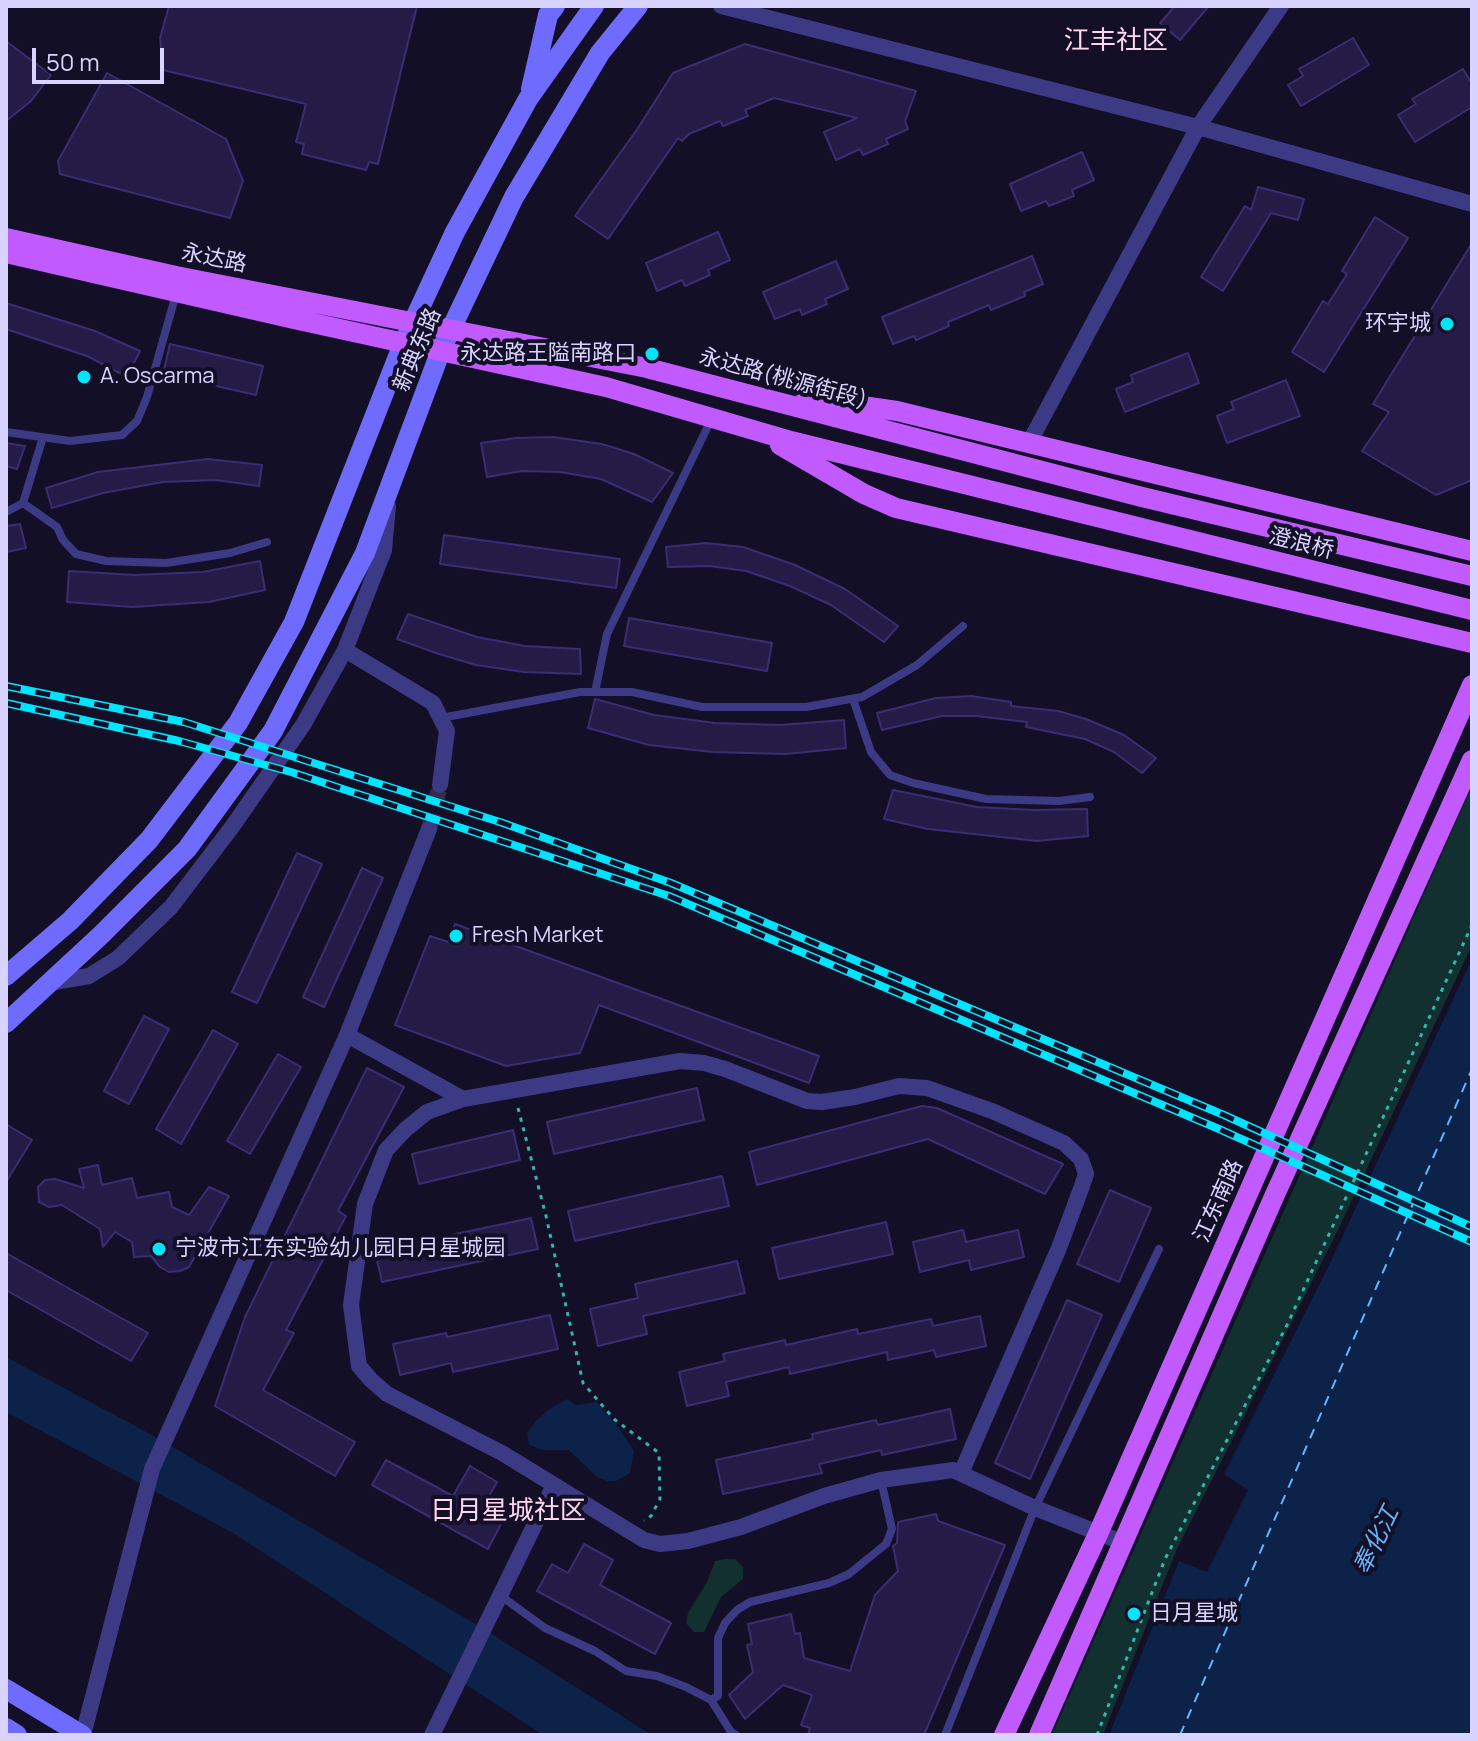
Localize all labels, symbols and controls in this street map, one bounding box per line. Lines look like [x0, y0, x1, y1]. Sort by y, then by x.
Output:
district label: 江丰社区 [1064, 26, 1168, 58]
scale bar [36, 32, 168, 82]
text: 50 m [46, 45, 100, 78]
street label: 永达路 [179, 240, 249, 278]
street label: 新典东路 [389, 304, 447, 396]
place label: 环宇城 [1365, 311, 1431, 337]
marker: 环宇城 [1438, 315, 1456, 333]
place label: 永达路王隘南路口 [460, 341, 636, 367]
street label: 永达路(桃源街段) [696, 344, 870, 414]
marker: 永达路王隘南路口 [643, 345, 661, 363]
place label: A. Oscarma [100, 364, 215, 390]
marker: A. Oscarma [75, 368, 93, 386]
street label: 澄浪桥 [1266, 523, 1336, 565]
place label: Fresh Market [472, 923, 604, 949]
marker: Fresh Market [447, 927, 465, 945]
street label: 江东南路 [1189, 1155, 1249, 1247]
place label: 宁波市江东实验幼儿园日月星城园 [175, 1236, 505, 1262]
marker: 宁波市江东实验幼儿园日月星城园 [150, 1240, 168, 1258]
district label: 日月星城社区 [430, 1496, 586, 1528]
water label: 奉化江 [1348, 1502, 1406, 1580]
place label: 日月星城 [1150, 1601, 1238, 1627]
marker: 日月星城 [1125, 1605, 1143, 1623]

